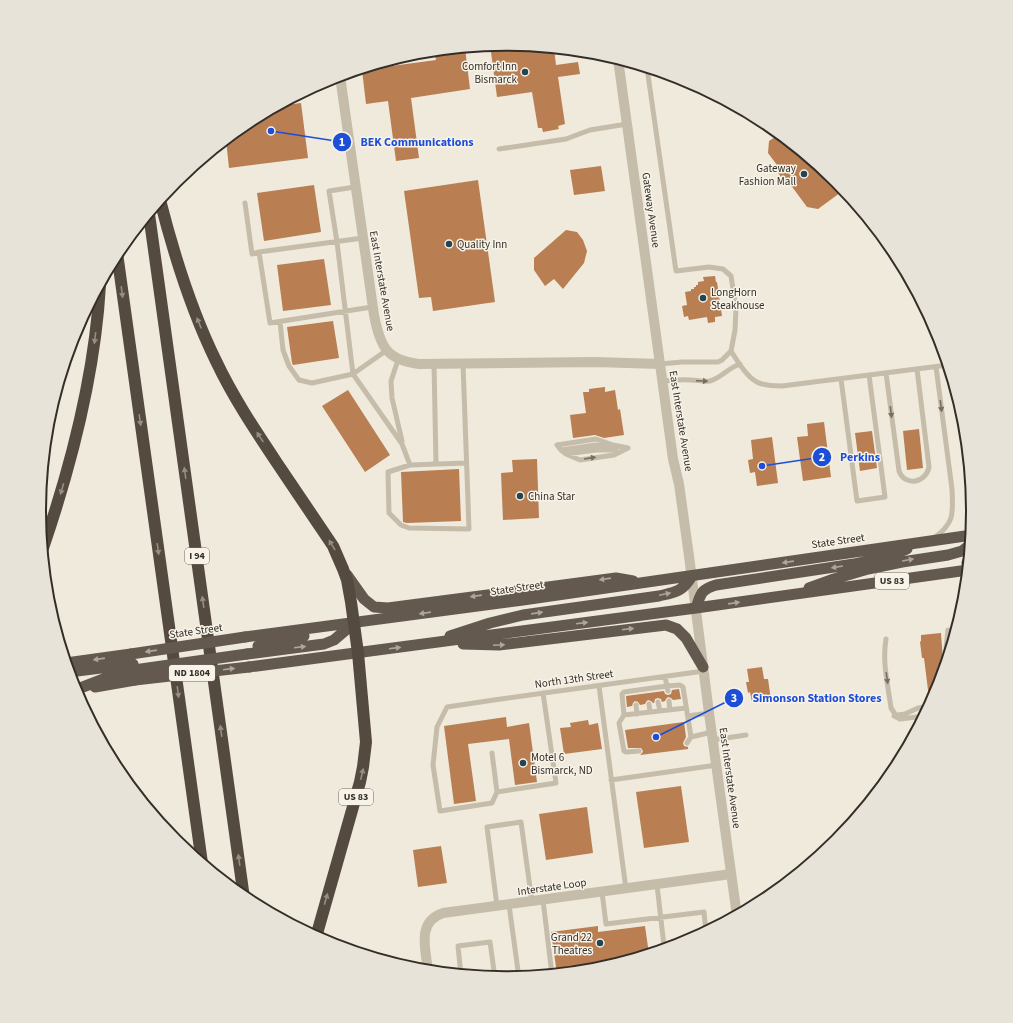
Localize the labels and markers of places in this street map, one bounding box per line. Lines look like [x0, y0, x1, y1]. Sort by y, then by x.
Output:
place label: Comfort Inn Bismarck [462, 59, 518, 87]
marker: Comfort Inn Bismarck [520, 67, 530, 77]
callout: BEK Communications [332, 130, 481, 154]
place label: Gateway Fashion Mall [739, 161, 796, 189]
marker: Gateway Fashion Mall [799, 169, 809, 179]
place label: Quality Inn [457, 237, 507, 252]
marker: Quality Inn [444, 239, 454, 249]
place label: LongHorn Steakhouse [711, 285, 765, 313]
marker: LongHorn Steakhouse [698, 293, 708, 303]
callout: Perkins [812, 445, 888, 469]
place label: China Star [528, 489, 575, 504]
marker: China Star [515, 491, 525, 501]
callout: Simonson Station Stores [724, 686, 890, 710]
place label: Motel 6 Bismarck, ND [531, 750, 593, 778]
marker: Motel 6 Bismarck, ND [518, 758, 528, 768]
place label: Grand 22 Theatres [551, 930, 592, 958]
marker: Grand 22 Theatres [595, 938, 605, 948]

